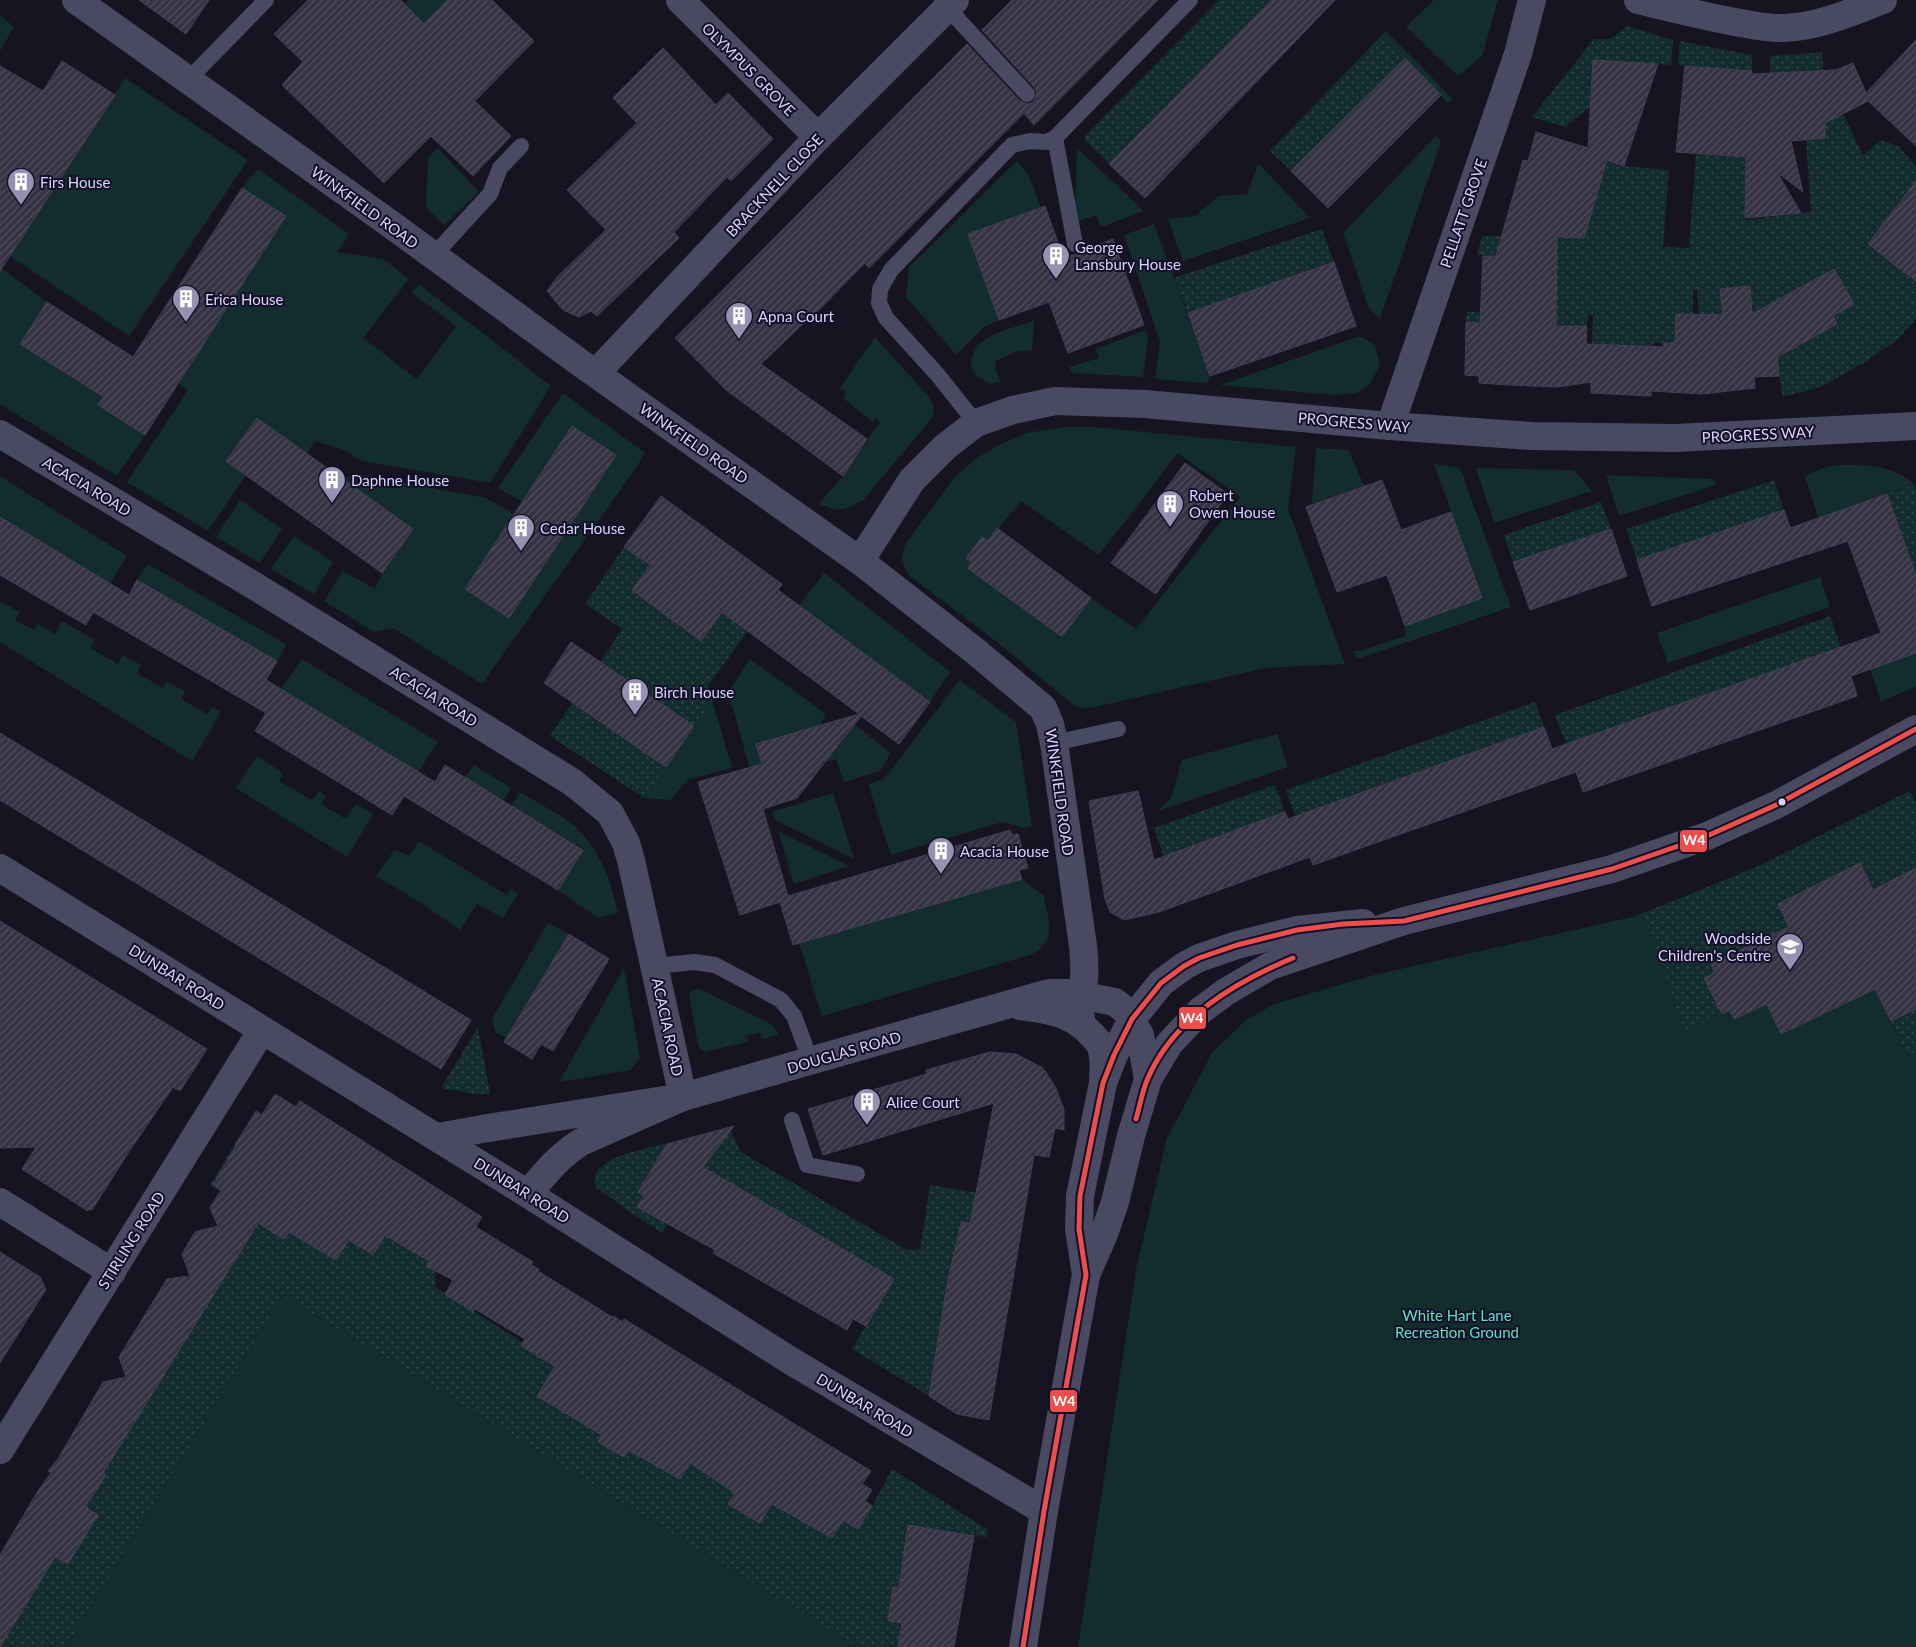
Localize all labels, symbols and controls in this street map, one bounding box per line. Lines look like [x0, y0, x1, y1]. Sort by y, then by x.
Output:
street label: OLYMPUS GROVE [699, 19, 799, 119]
street label: BRACKNELL CLOSE [722, 130, 826, 240]
street label: PELLATT GROVE [1436, 156, 1490, 270]
street label: WINKFIELD ROAD [308, 162, 422, 252]
building icon: Firs House [6, 167, 36, 206]
place label: Firs House [40, 173, 110, 191]
place label: George Lansbury House [1075, 238, 1181, 273]
building icon: George Lansbury House [1041, 241, 1071, 280]
building icon: Erica House [171, 284, 201, 323]
place label: Erica House [205, 290, 284, 308]
building icon: Apna Court [724, 301, 754, 340]
place label: Apna Court [758, 307, 834, 325]
street label: WINKFIELD ROAD [636, 399, 752, 487]
street label: PROGRESS WAY [1297, 408, 1411, 436]
street label: PROGRESS WAY [1701, 422, 1815, 446]
street label: ACACIA ROAD [39, 453, 135, 519]
building icon: Daphne House [317, 465, 347, 504]
place label: Daphne House [351, 471, 449, 489]
place label: Robert Owen House [1189, 486, 1275, 521]
building icon: Robert Owen House [1155, 489, 1185, 528]
building icon: Cedar House [506, 513, 536, 552]
place label: Cedar House [540, 519, 625, 537]
street label: ACACIA ROAD [387, 662, 481, 730]
building icon: Birch House [620, 677, 650, 716]
place label: Birch House [654, 683, 734, 701]
street label: WINKFIELD ROAD [1042, 727, 1078, 857]
unlabelled marker [1777, 797, 1787, 807]
line badge: W4 [1679, 829, 1708, 853]
text: W4 [1683, 831, 1705, 848]
building icon: Acacia House [926, 836, 956, 875]
place label: Acacia House [960, 842, 1049, 860]
place label: Woodside Children's Centre [1658, 929, 1771, 964]
school or university icon: Woodside Children's Centre [1775, 932, 1805, 971]
street label: DUNBAR ROAD [126, 940, 228, 1014]
street label: ACACIA ROAD [649, 976, 687, 1078]
line badge: W4 [1178, 1006, 1207, 1030]
text: W4 [1181, 1009, 1203, 1026]
street label: DOUGLAS ROAD [785, 1027, 903, 1077]
building icon: Alice Court [852, 1087, 882, 1126]
place label: Alice Court [886, 1093, 960, 1111]
street label: DUNBAR ROAD [471, 1153, 573, 1227]
street label: STIRLING ROAD [94, 1188, 168, 1292]
park label: White Hart Lane Recreation Ground [1395, 1306, 1519, 1341]
street label: DUNBAR ROAD [813, 1369, 917, 1441]
line badge: W4 [1049, 1389, 1078, 1413]
text: W4 [1053, 1392, 1075, 1409]

